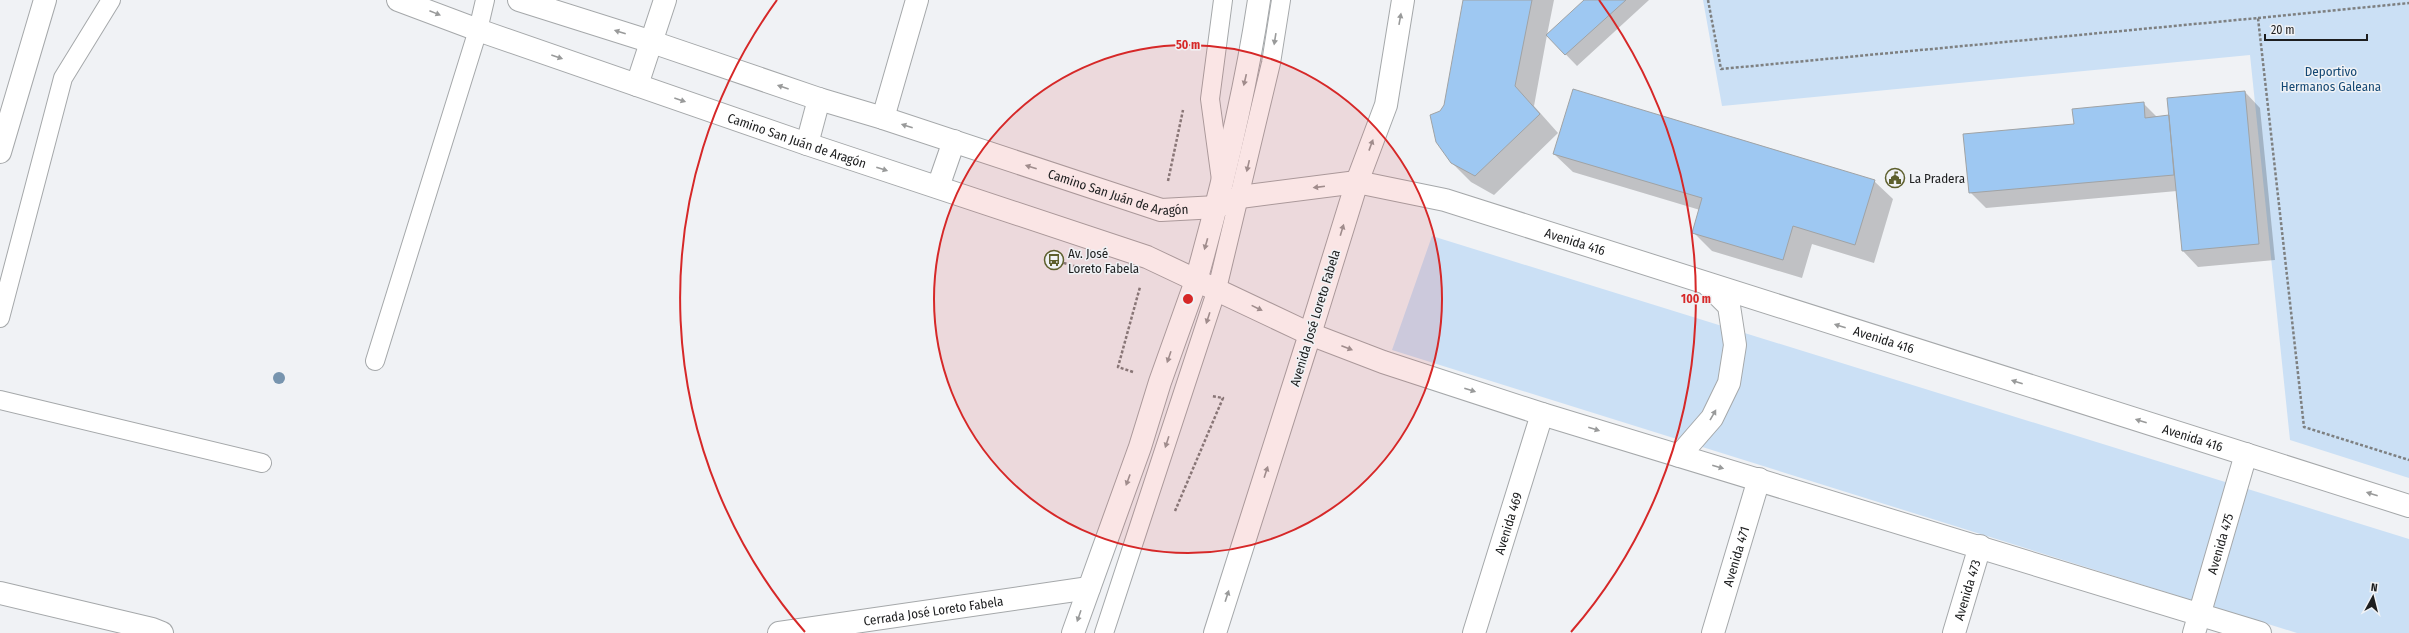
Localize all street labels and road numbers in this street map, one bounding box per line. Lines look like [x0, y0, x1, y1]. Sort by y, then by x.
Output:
street label: Camino San Juán de Aragón [726, 110, 868, 171]
street label: Camino San Juán de Aragón [1046, 166, 1189, 218]
street label: Avenida 416 [1543, 225, 1607, 258]
street label: Avenida José Loreto Fabela [1287, 248, 1343, 388]
street label: Avenida 416 [1852, 323, 1916, 356]
street label: Avenida 416 [2161, 421, 2225, 454]
street label: Avenida 469 [1491, 490, 1525, 556]
street label: Avenida 475 [2204, 511, 2236, 576]
street label: Avenida 471 [1720, 525, 1752, 588]
street label: Avenida 473 [1951, 558, 1983, 622]
street label: Cerrada José Loreto Fabela [863, 593, 1004, 628]

